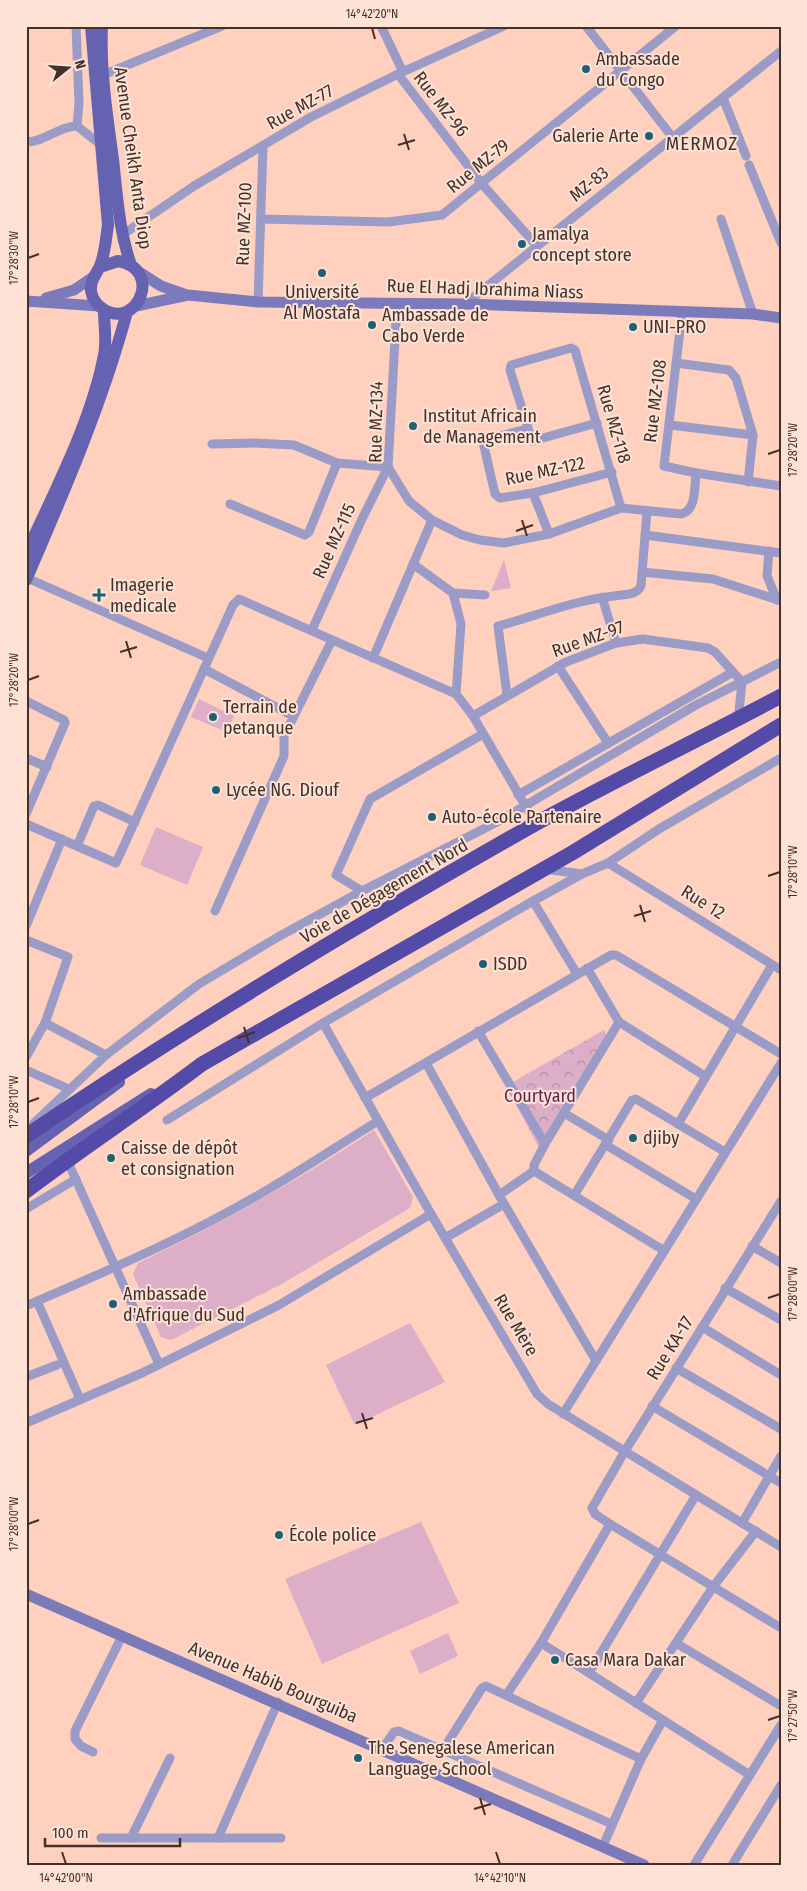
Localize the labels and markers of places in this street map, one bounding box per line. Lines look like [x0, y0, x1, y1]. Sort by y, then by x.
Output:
place label: Ambassade du Congo [596, 48, 680, 91]
marker: Ambassade du Congo [580, 63, 592, 75]
place label: Galerie Arte [552, 125, 639, 147]
marker: Galerie Arte [643, 130, 655, 142]
place label: Jamalya concept store [532, 223, 632, 266]
marker: Jamalya concept store [516, 238, 528, 250]
marker: Université Al Mostafa [316, 267, 328, 279]
place label: Université Al Mostafa [284, 281, 361, 324]
place label: Ambassade de Cabo Verde [382, 304, 489, 347]
place label: UNI-PRO [643, 316, 706, 338]
marker: Ambassade de Cabo Verde [366, 319, 378, 331]
marker: UNI-PRO [627, 321, 639, 333]
place label: Institut Africain de Management [423, 405, 541, 448]
marker: Institut Africain de Management [407, 420, 419, 432]
place label: Imagerie medicale [110, 574, 177, 617]
marker: Imagerie medicale [92, 588, 106, 602]
place label: Terrain de petanque [223, 696, 297, 739]
marker: Terrain de petanque [207, 711, 219, 723]
place label: Lycée NG. Diouf [226, 779, 340, 801]
marker: Lycée NG. Diouf [210, 784, 222, 796]
place label: Auto-école Partenaire [442, 806, 602, 828]
marker: Auto-école Partenaire [426, 811, 438, 823]
place label: ISDD [493, 953, 528, 975]
marker: ISDD [477, 958, 489, 970]
place label: djiby [643, 1127, 679, 1149]
marker: djiby [627, 1132, 639, 1144]
place label: Caisse de dépôt et consignation [121, 1137, 238, 1180]
marker: Caisse de dépôt et consignation [105, 1152, 117, 1164]
place label: Ambassade d'Afrique du Sud [123, 1283, 245, 1326]
marker: Ambassade d'Afrique du Sud [107, 1298, 119, 1310]
place label: École police [289, 1523, 376, 1546]
marker: École police [273, 1529, 285, 1541]
place label: Casa Mara Dakar [565, 1649, 687, 1671]
marker: Casa Mara Dakar [549, 1654, 561, 1666]
place label: The Senegalese American Language School [368, 1737, 555, 1780]
marker: The Senegalese American Language School [352, 1752, 364, 1764]

